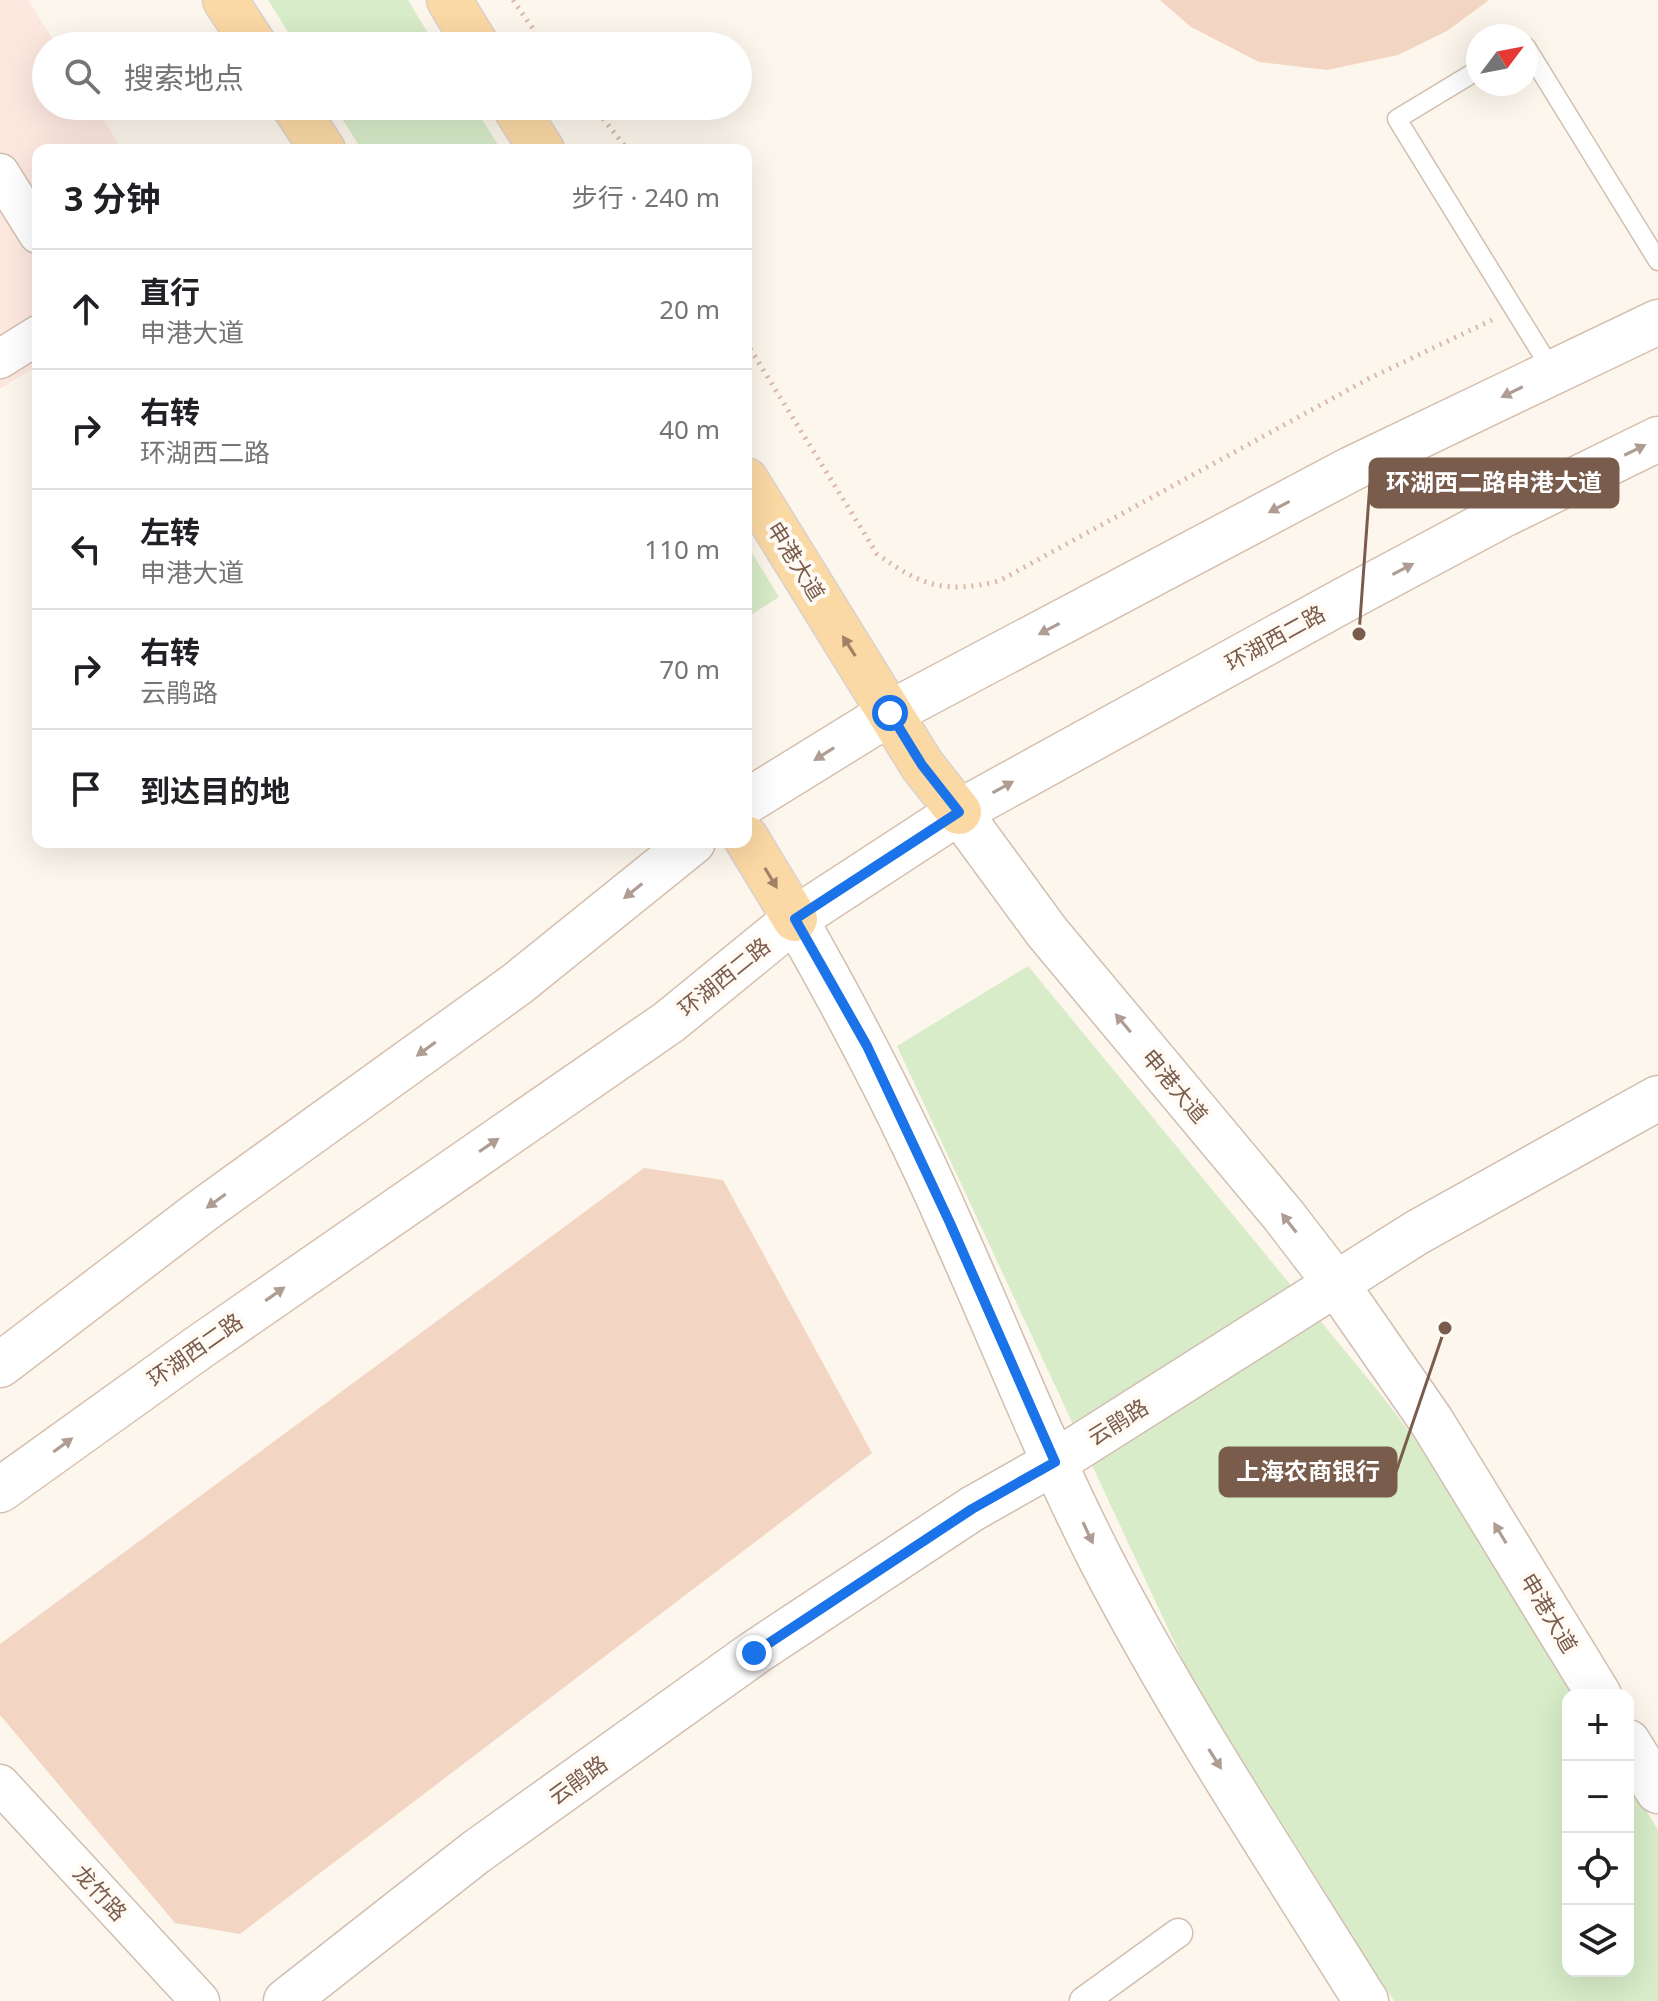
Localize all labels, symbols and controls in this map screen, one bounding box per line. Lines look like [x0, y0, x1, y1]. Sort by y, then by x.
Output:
north arrow [1466, 24, 1538, 96]
search box [32, 32, 752, 120]
icon: search [60, 54, 104, 98]
text: 搜索地点 [124, 57, 244, 98]
text: 3 分钟 [64, 175, 160, 221]
text: 步行 · 240 m [572, 179, 720, 215]
text: 直行 [140, 271, 200, 312]
icon: ahead [64, 287, 108, 331]
text: 20 m [659, 291, 720, 327]
text: 申港大道 [140, 314, 244, 350]
one-way arrow [1500, 385, 1523, 399]
text: 右转 [140, 391, 200, 432]
icon: right [64, 407, 108, 451]
text: 40 m [659, 411, 720, 447]
text: 环湖西二路 [140, 434, 270, 470]
one-way arrow [1623, 443, 1646, 457]
callout: 环湖西二路申港大道 [1370, 459, 1618, 507]
text: 环湖西二路申港大道 [1386, 465, 1602, 498]
one-way arrow [1267, 501, 1290, 514]
text: 左转 [140, 511, 200, 552]
street label: 申港大道 [761, 515, 833, 606]
icon: left [64, 527, 108, 571]
text: 110 m [644, 531, 720, 567]
text: 申港大道 [140, 554, 244, 590]
one-way arrow [1392, 562, 1415, 575]
street label: 环湖西二路 [1219, 597, 1330, 677]
one-way arrow [1037, 622, 1060, 635]
text: 右转 [140, 631, 200, 672]
one-way arrow [842, 635, 856, 657]
icon: right [64, 647, 108, 691]
text: 70 m [659, 651, 720, 687]
text: 云鹃路 [140, 674, 218, 710]
route start [872, 695, 908, 731]
one-way arrow [813, 746, 835, 760]
icon: arrive [64, 767, 108, 811]
text: 到达目的地 [140, 770, 290, 811]
one-way arrow [992, 781, 1015, 794]
one-way arrow [763, 867, 777, 889]
one-way arrow [623, 882, 643, 899]
street label: 环湖西二路 [671, 930, 776, 1022]
one-way arrow [1115, 1013, 1132, 1033]
one-way arrow [416, 1041, 437, 1056]
street label: 申港大道 [1136, 1042, 1216, 1129]
one-way arrow [478, 1138, 499, 1153]
one-way arrow [205, 1193, 226, 1209]
one-way arrow [1282, 1213, 1298, 1233]
one-way arrow [265, 1287, 286, 1302]
street label: 环湖西二路 [141, 1305, 248, 1393]
street label: 云鹃路 [1082, 1391, 1153, 1451]
one-way arrow [53, 1437, 74, 1453]
callout: 上海农商银行 [1220, 1448, 1396, 1496]
text: 上海农商银行 [1236, 1454, 1380, 1487]
one-way arrow [1081, 1521, 1095, 1544]
one-way arrow [1493, 1522, 1507, 1544]
street label: 申港大道 [1514, 1567, 1585, 1658]
route end [736, 1635, 772, 1671]
map controls [1562, 1689, 1634, 1977]
button: + [1562, 1689, 1634, 1761]
street label: 云鹃路 [542, 1748, 613, 1811]
one-way arrow [1207, 1749, 1222, 1770]
button: − [1562, 1761, 1634, 1833]
button: locate [1562, 1833, 1634, 1905]
street label: 龙竹路 [67, 1858, 134, 1927]
button: layers [1562, 1905, 1634, 1977]

